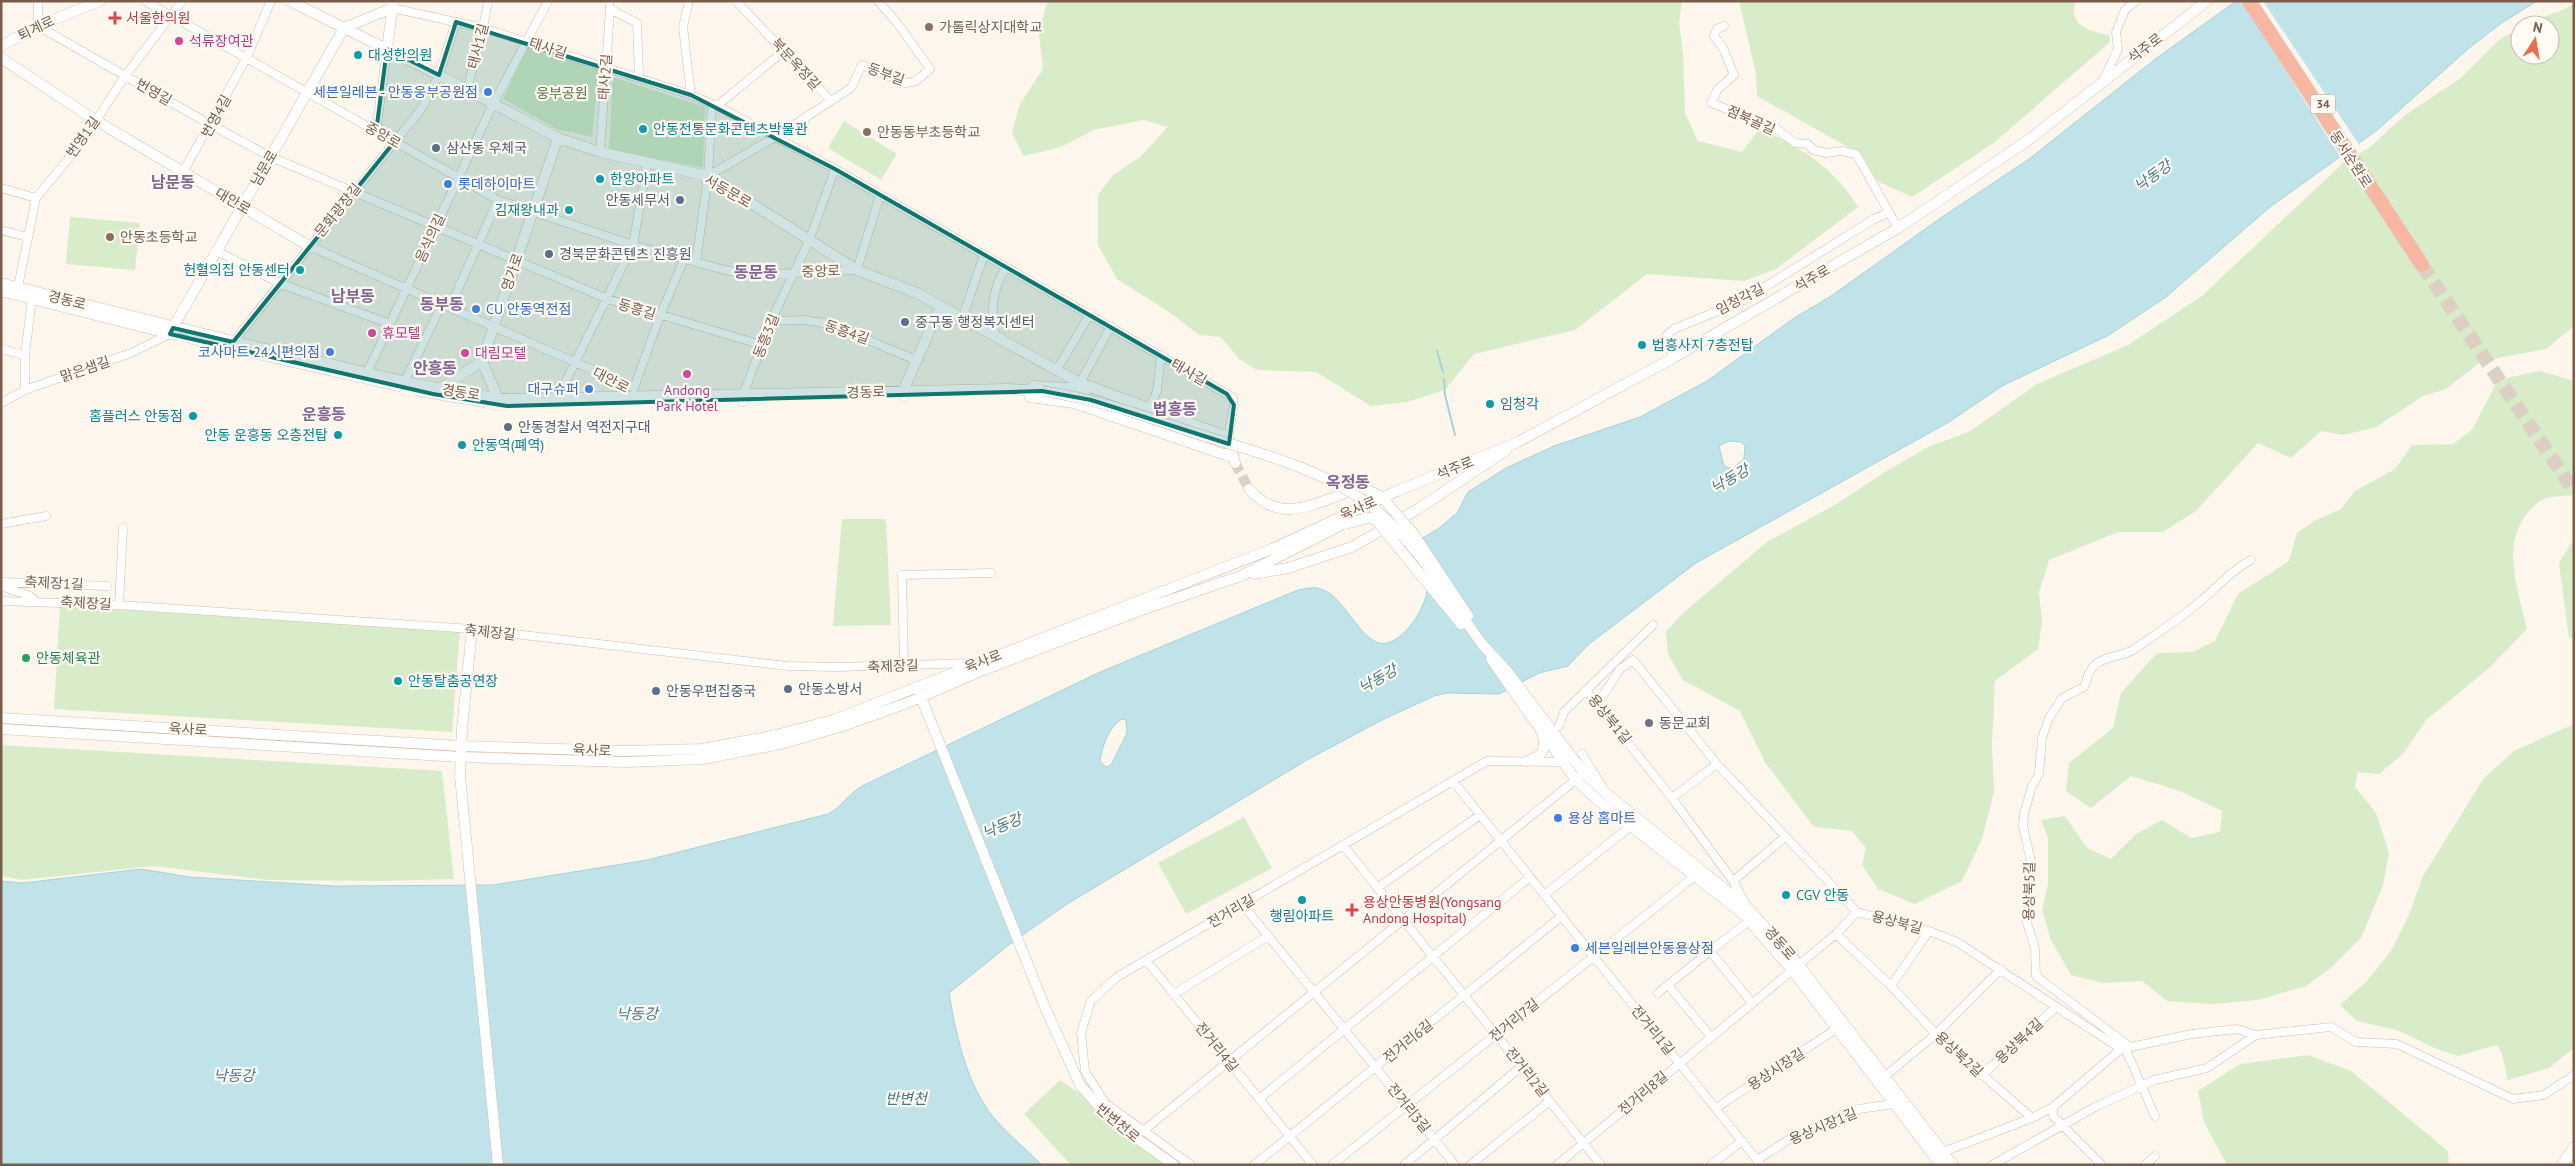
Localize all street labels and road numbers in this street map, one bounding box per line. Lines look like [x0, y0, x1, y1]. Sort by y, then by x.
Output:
street label: 퇴계로 [15, 11, 57, 45]
street label: 태사1길 [464, 21, 492, 71]
street label: 석주로 [2124, 29, 2166, 67]
street label: 태사길 [527, 33, 569, 63]
street label: 북문옥정길 [767, 34, 825, 94]
street label: 태사2길 [594, 53, 616, 101]
street label: 동부길 [865, 59, 907, 89]
street label: 번영길 [133, 75, 175, 109]
street label: 번영4길 [197, 91, 235, 141]
road number: 34 [2310, 95, 2336, 114]
street label: 점북골길 [1724, 101, 1778, 139]
street label: 번영1길 [62, 113, 104, 161]
street label: 중앙로 [362, 118, 404, 152]
street label: 동서순환로 [2326, 127, 2376, 191]
street label: 남문로 [247, 147, 282, 189]
street label: 서동문로 [701, 170, 755, 212]
street label: 문화광장길 [311, 179, 365, 241]
street label: 대안로 [212, 184, 254, 219]
street label: 음식의길 [411, 211, 449, 265]
street label: 영가로 [497, 251, 527, 293]
street label: 석주로 [1791, 260, 1833, 295]
street label: 중앙로 [801, 261, 841, 281]
street label: 임청각길 [1713, 279, 1767, 319]
street label: 경동로 [46, 287, 88, 313]
street label: 동흥길 [616, 295, 658, 323]
street label: 동흥3길 [749, 311, 783, 361]
street label: 동흥4길 [822, 316, 872, 348]
street label: 맑은샘길 [58, 352, 112, 386]
street label: 태사길 [1168, 355, 1210, 389]
street label: 대안로 [590, 363, 632, 397]
street label: 경동로 [441, 380, 482, 404]
street label: 경동로 [846, 382, 886, 402]
street label: 석주로 [1434, 452, 1476, 484]
street label: 육사로 [1337, 492, 1379, 524]
street label: 축제장1길 [24, 572, 84, 594]
street label: 축제장길 [60, 593, 112, 613]
street label: 축제장길 [463, 620, 517, 644]
street label: 육사로 [962, 646, 1004, 676]
street label: 축제장길 [867, 656, 919, 676]
street label: 용상북1길 [1584, 690, 1636, 748]
street label: 육사로 [168, 719, 208, 739]
street label: 육사로 [572, 740, 612, 760]
street label: 용상북5길 [2019, 861, 2039, 921]
street label: 전거리길 [1204, 890, 1258, 932]
street label: 용상북길 [1870, 907, 1924, 937]
street label: 경동로 [1761, 923, 1800, 964]
street label: 전거리7길 [1485, 994, 1543, 1046]
street label: 전거리1길 [1627, 1001, 1679, 1059]
street label: 용상북4길 [1991, 1014, 2047, 1068]
street label: 전거리6길 [1379, 1015, 1437, 1067]
street label: 전거리4길 [1191, 1018, 1243, 1076]
street label: 용상북2길 [1931, 1028, 1987, 1080]
street label: 전거리2길 [1501, 1043, 1553, 1101]
street label: 용상시장길 [1744, 1044, 1808, 1094]
street label: 전거리8길 [1615, 1067, 1671, 1119]
street label: 전거리3길 [1383, 1079, 1435, 1137]
street label: 반변천로 [1092, 1100, 1144, 1147]
street label: 용상시장1길 [1786, 1104, 1860, 1148]

